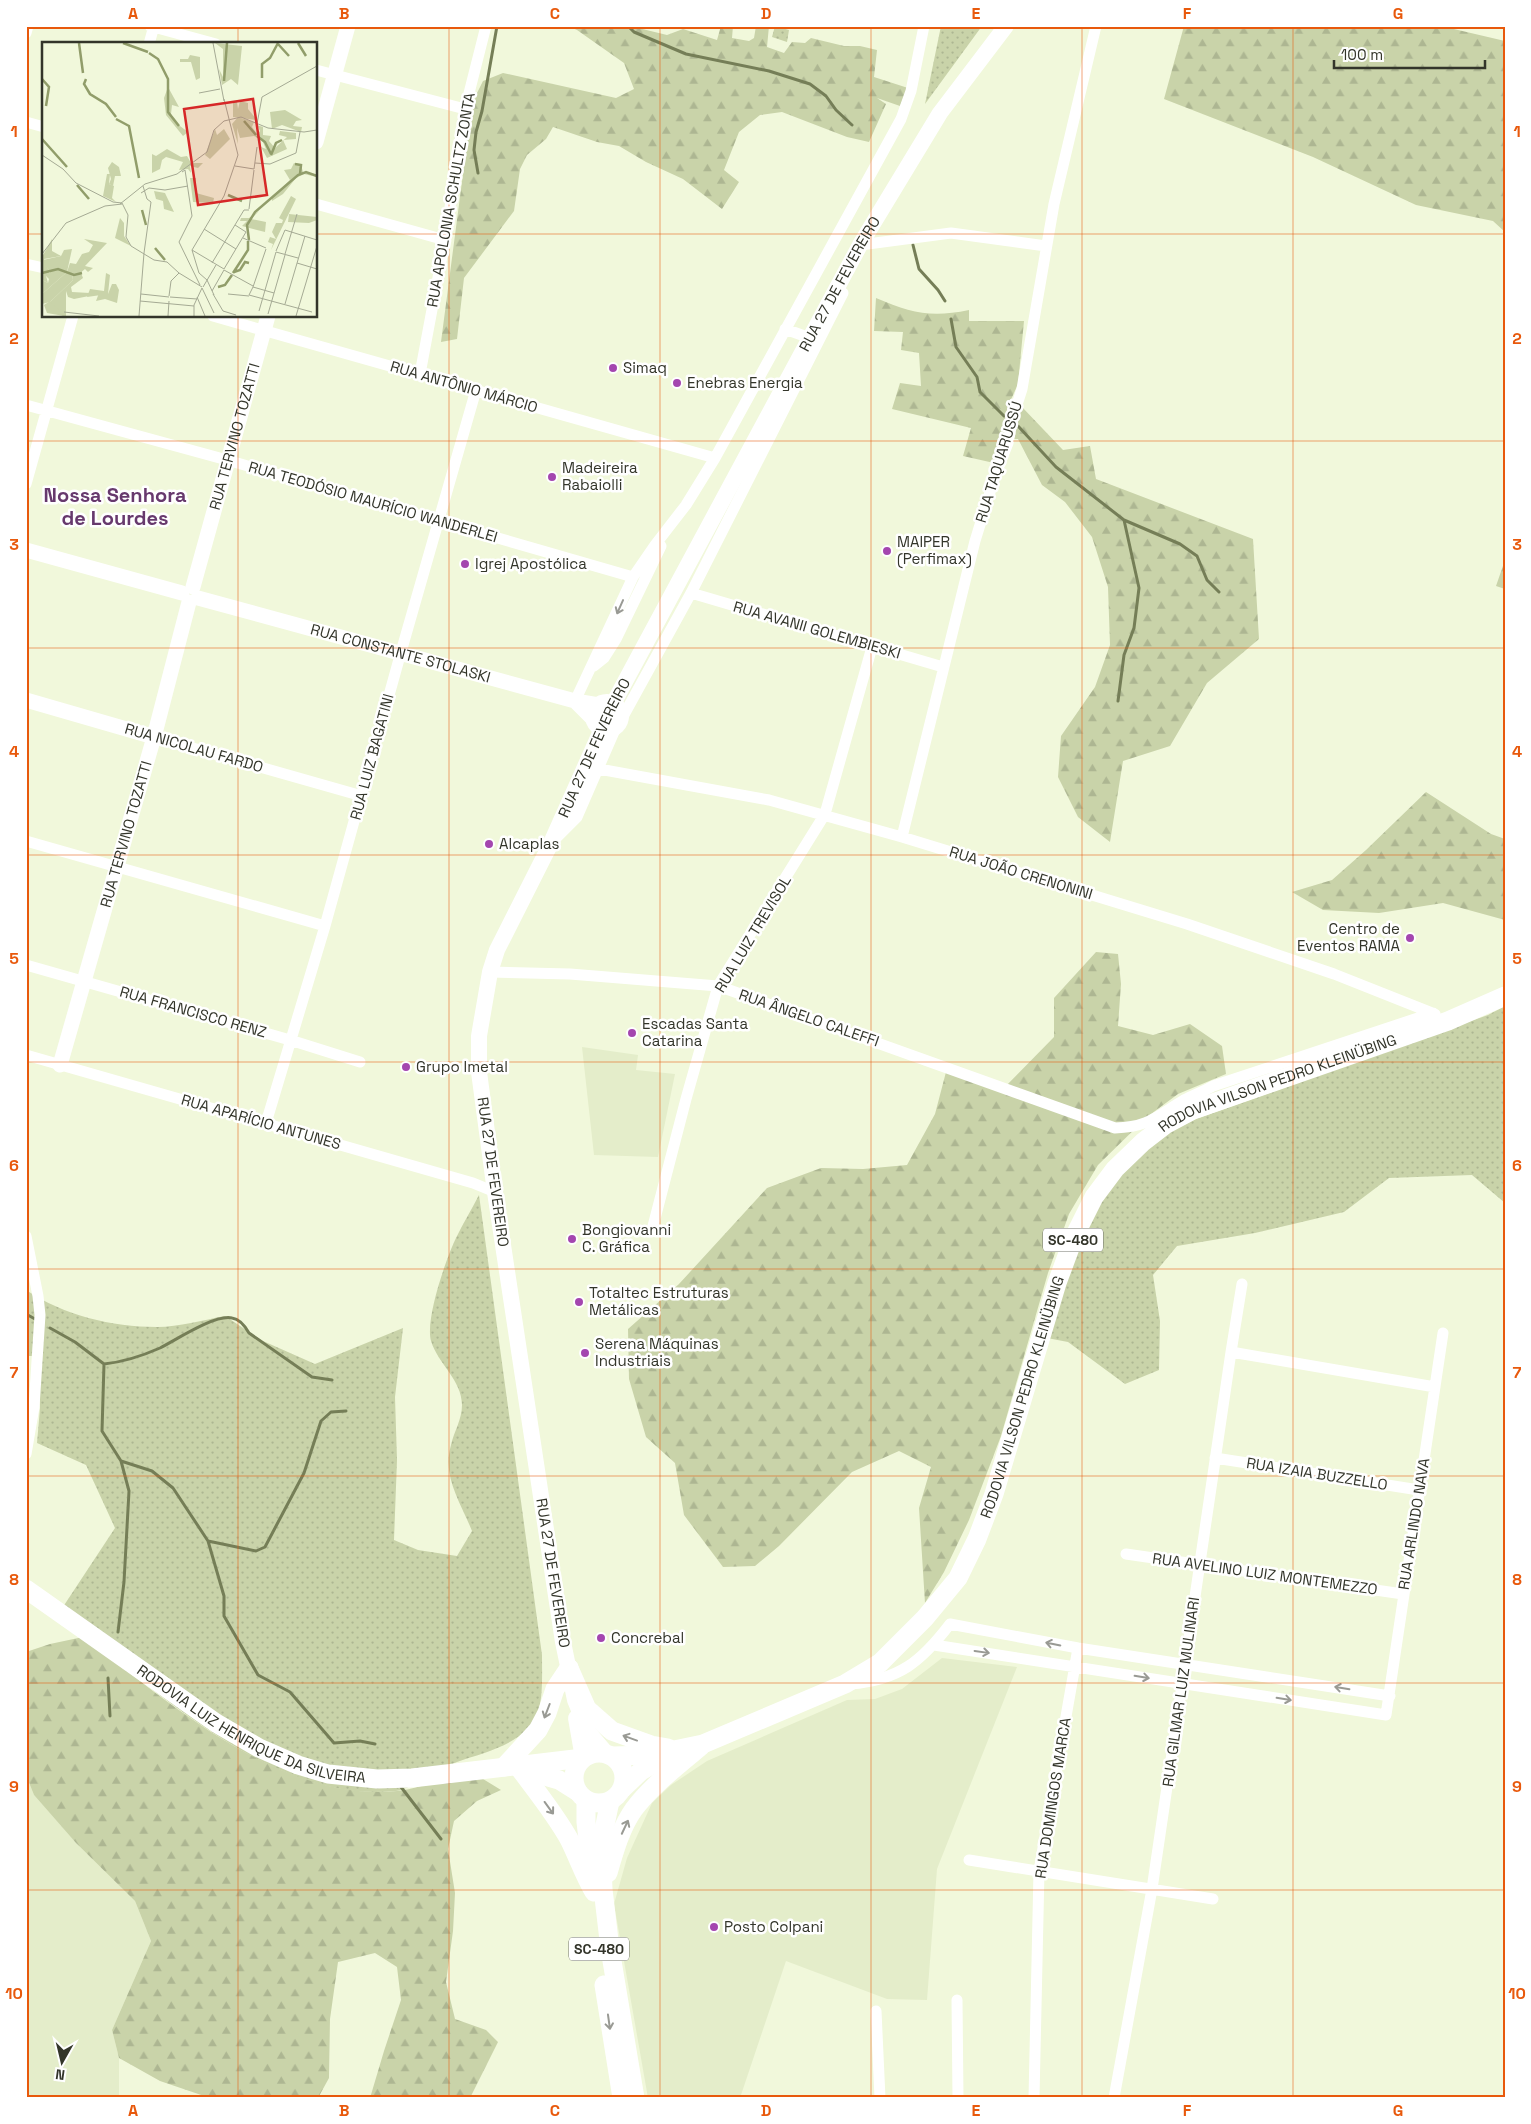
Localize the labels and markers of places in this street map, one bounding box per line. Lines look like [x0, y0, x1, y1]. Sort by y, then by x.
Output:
place label: Simaq [623, 358, 667, 377]
marker: Simaq [607, 362, 619, 374]
place label: Enebras Energia [687, 373, 803, 392]
marker: Enebras Energia [671, 377, 683, 389]
place label: Madeireira Rabaiolli [562, 458, 638, 494]
marker: Madeireira Rabaiolli [546, 471, 558, 483]
place label: MAIPER (Perfimax) [897, 532, 972, 569]
marker: MAIPER (Perfimax) [881, 545, 893, 557]
place label: Igrej Apostólica [475, 554, 587, 573]
marker: Igrej Apostólica [459, 558, 471, 570]
place label: Alcaplas [499, 834, 560, 853]
marker: Alcaplas [483, 838, 495, 850]
place label: Centro de Eventos RAMA [1297, 919, 1401, 955]
marker: Centro de Eventos RAMA [1404, 932, 1416, 944]
place label: Escadas Santa Catarina [642, 1014, 748, 1050]
marker: Escadas Santa Catarina [626, 1027, 638, 1039]
place label: Grupo Imetal [416, 1057, 508, 1076]
marker: Grupo Imetal [400, 1061, 412, 1073]
place label: Bongiovanni C. Gráfica [582, 1220, 671, 1256]
marker: Bongiovanni C. Gráfica [566, 1233, 578, 1245]
place label: Totaltec Estruturas Metálicas [589, 1283, 729, 1319]
marker: Totaltec Estruturas Metálicas [573, 1296, 585, 1308]
place label: Serena Máquinas Industriais [595, 1334, 719, 1370]
marker: Serena Máquinas Industriais [579, 1347, 591, 1359]
place label: Concrebal [611, 1628, 684, 1647]
marker: Concrebal [595, 1632, 607, 1644]
place label: Posto Colpani [724, 1917, 823, 1936]
marker: Posto Colpani [708, 1921, 720, 1933]

